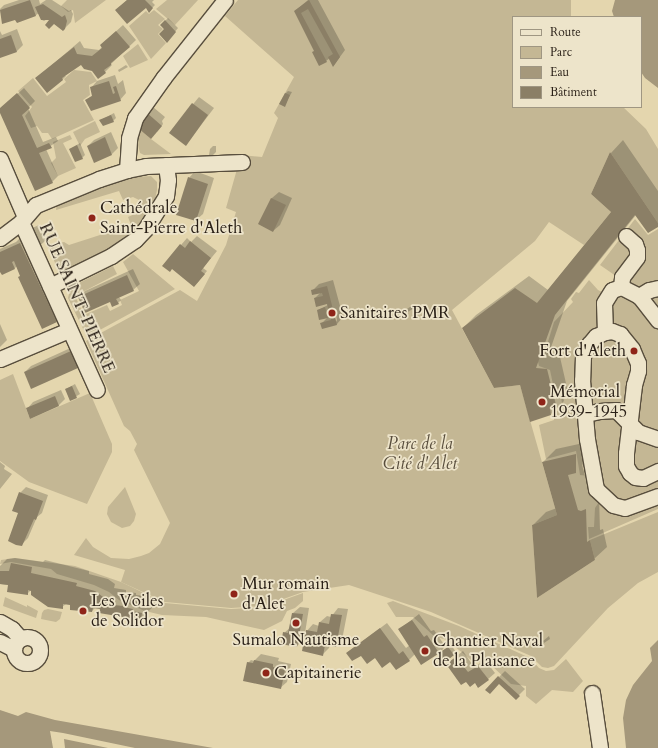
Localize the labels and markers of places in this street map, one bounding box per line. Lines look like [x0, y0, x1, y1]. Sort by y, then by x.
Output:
place label: Cathédrale Saint-Pierre d'Aleth [100, 198, 242, 238]
marker: Cathédrale Saint-Pierre d'Aleth [87, 213, 97, 223]
place label: Sanitaires PMR [340, 303, 450, 323]
marker: Sanitaires PMR [327, 308, 337, 318]
place label: Fort d'Aleth [539, 341, 626, 361]
marker: Fort d'Aleth [629, 346, 639, 356]
place label: Mémorial 1939-1945 [550, 382, 627, 422]
marker: Mémorial 1939-1945 [537, 397, 547, 407]
place label: Mur romain d'Alet [242, 574, 330, 614]
marker: Mur romain d'Alet [229, 589, 239, 599]
place label: Les Voiles de Solidor [91, 591, 164, 631]
marker: Les Voiles de Solidor [78, 606, 88, 616]
marker: Sumalo Nautisme [291, 618, 301, 628]
place label: Sumalo Nautisme [233, 630, 359, 650]
place label: Chantier Naval de la Plaisance [433, 631, 543, 671]
marker: Chantier Naval de la Plaisance [420, 646, 430, 656]
place label: Capitainerie [274, 663, 362, 683]
marker: Capitainerie [261, 668, 271, 678]

